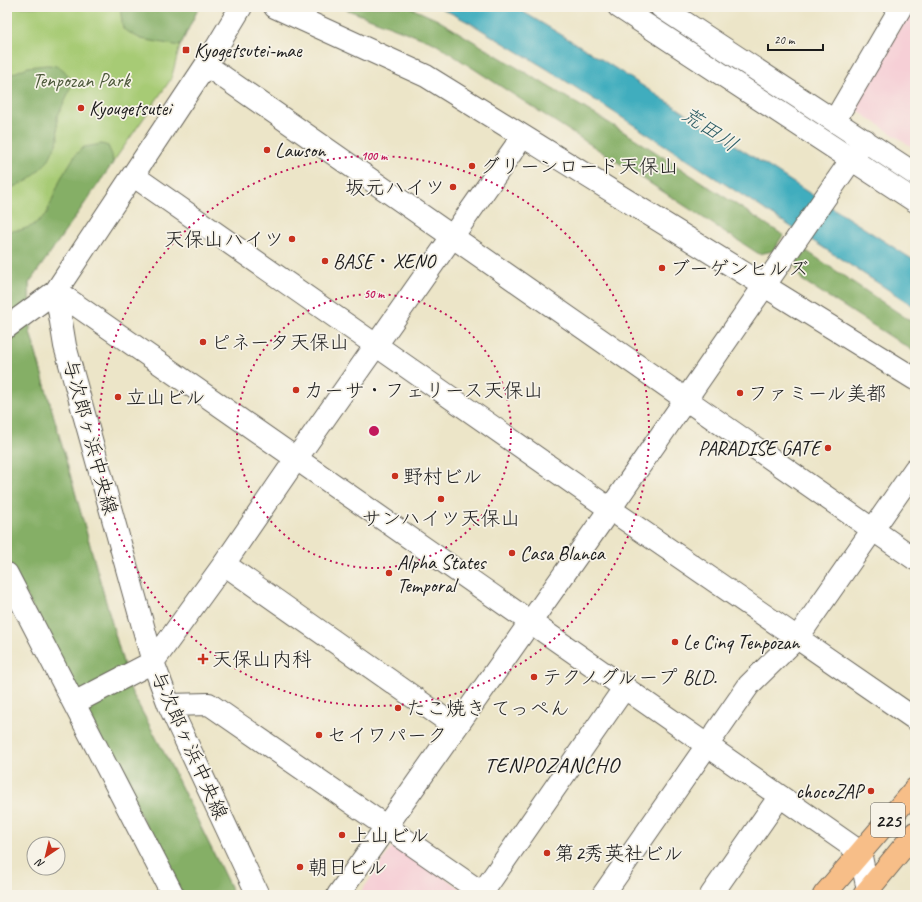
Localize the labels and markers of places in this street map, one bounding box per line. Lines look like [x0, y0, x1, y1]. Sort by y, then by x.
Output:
place label: Kyogetsutei-mae [194, 38, 303, 63]
marker: Kyogetsutei-mae [181, 45, 191, 55]
place label: Kyougetsutei [89, 96, 173, 121]
marker: Kyougetsutei [76, 103, 86, 113]
place label: Lawson [275, 138, 326, 163]
marker: Lawson [262, 145, 272, 155]
place label: グリーンロード天保山 [480, 154, 679, 179]
marker: グリーンロード天保山 [467, 161, 477, 171]
place label: 坂元ハイツ [345, 175, 445, 200]
marker: 坂元ハイツ [448, 182, 458, 192]
place label: 天保山ハイツ [164, 227, 284, 252]
marker: 天保山ハイツ [287, 234, 297, 244]
place label: BASE・XENO [333, 249, 437, 274]
marker: BASE・XENO [320, 256, 330, 266]
place label: ブーゲンヒルズ [670, 256, 809, 281]
marker: ブーゲンヒルズ [657, 263, 667, 273]
place label: ピネータ天保山 [211, 330, 349, 355]
marker: ピネータ天保山 [198, 337, 208, 347]
place label: カーサ・フェリース天保山 [304, 378, 544, 403]
place label: ファミール美都 [748, 381, 886, 406]
place label: 立山ビル [126, 385, 206, 410]
marker: カーサ・フェリース天保山 [291, 385, 301, 395]
marker: ファミール美都 [735, 388, 745, 398]
marker: 立山ビル [113, 392, 123, 402]
centre of rings [367, 424, 381, 438]
place label: PARADISE GATE [698, 436, 823, 461]
marker: PARADISE GATE [823, 443, 833, 453]
place label: 野村ビル [403, 464, 483, 489]
marker: 野村ビル [390, 471, 400, 481]
marker: サンハイツ天保山 [436, 494, 446, 504]
place label: サンハイツ天保山 [361, 506, 521, 531]
place label: Casa Blanca [520, 541, 606, 566]
marker: Casa Blanca [507, 548, 517, 558]
place label: Alpha States Temporal [397, 550, 488, 598]
marker: Alpha States Temporal [384, 568, 394, 578]
place label: Le Cinq Tenpozan [683, 630, 800, 655]
marker: Le Cinq Tenpozan [670, 637, 680, 647]
place label: 天保山内科 [212, 647, 312, 672]
marker: 天保山内科 [197, 653, 209, 665]
place label: テクノグループ BLD. [542, 665, 717, 690]
marker: テクノグループ BLD. [529, 672, 539, 682]
place label: たこ焼き てっぺん [406, 696, 570, 721]
marker: たこ焼き てっぺん [393, 703, 403, 713]
place label: セイワパーク [327, 723, 447, 748]
marker: セイワパーク [314, 730, 324, 740]
place label: chocoZAP [796, 779, 866, 804]
marker: chocoZAP [866, 786, 876, 796]
place label: 上山ビル [350, 823, 430, 848]
marker: 上山ビル [337, 830, 347, 840]
place label: 第2秀英社ビル [555, 841, 684, 866]
marker: 第2秀英社ビル [542, 848, 552, 858]
place label: 朝日ビル [308, 855, 388, 880]
marker: 朝日ビル [295, 862, 305, 872]

